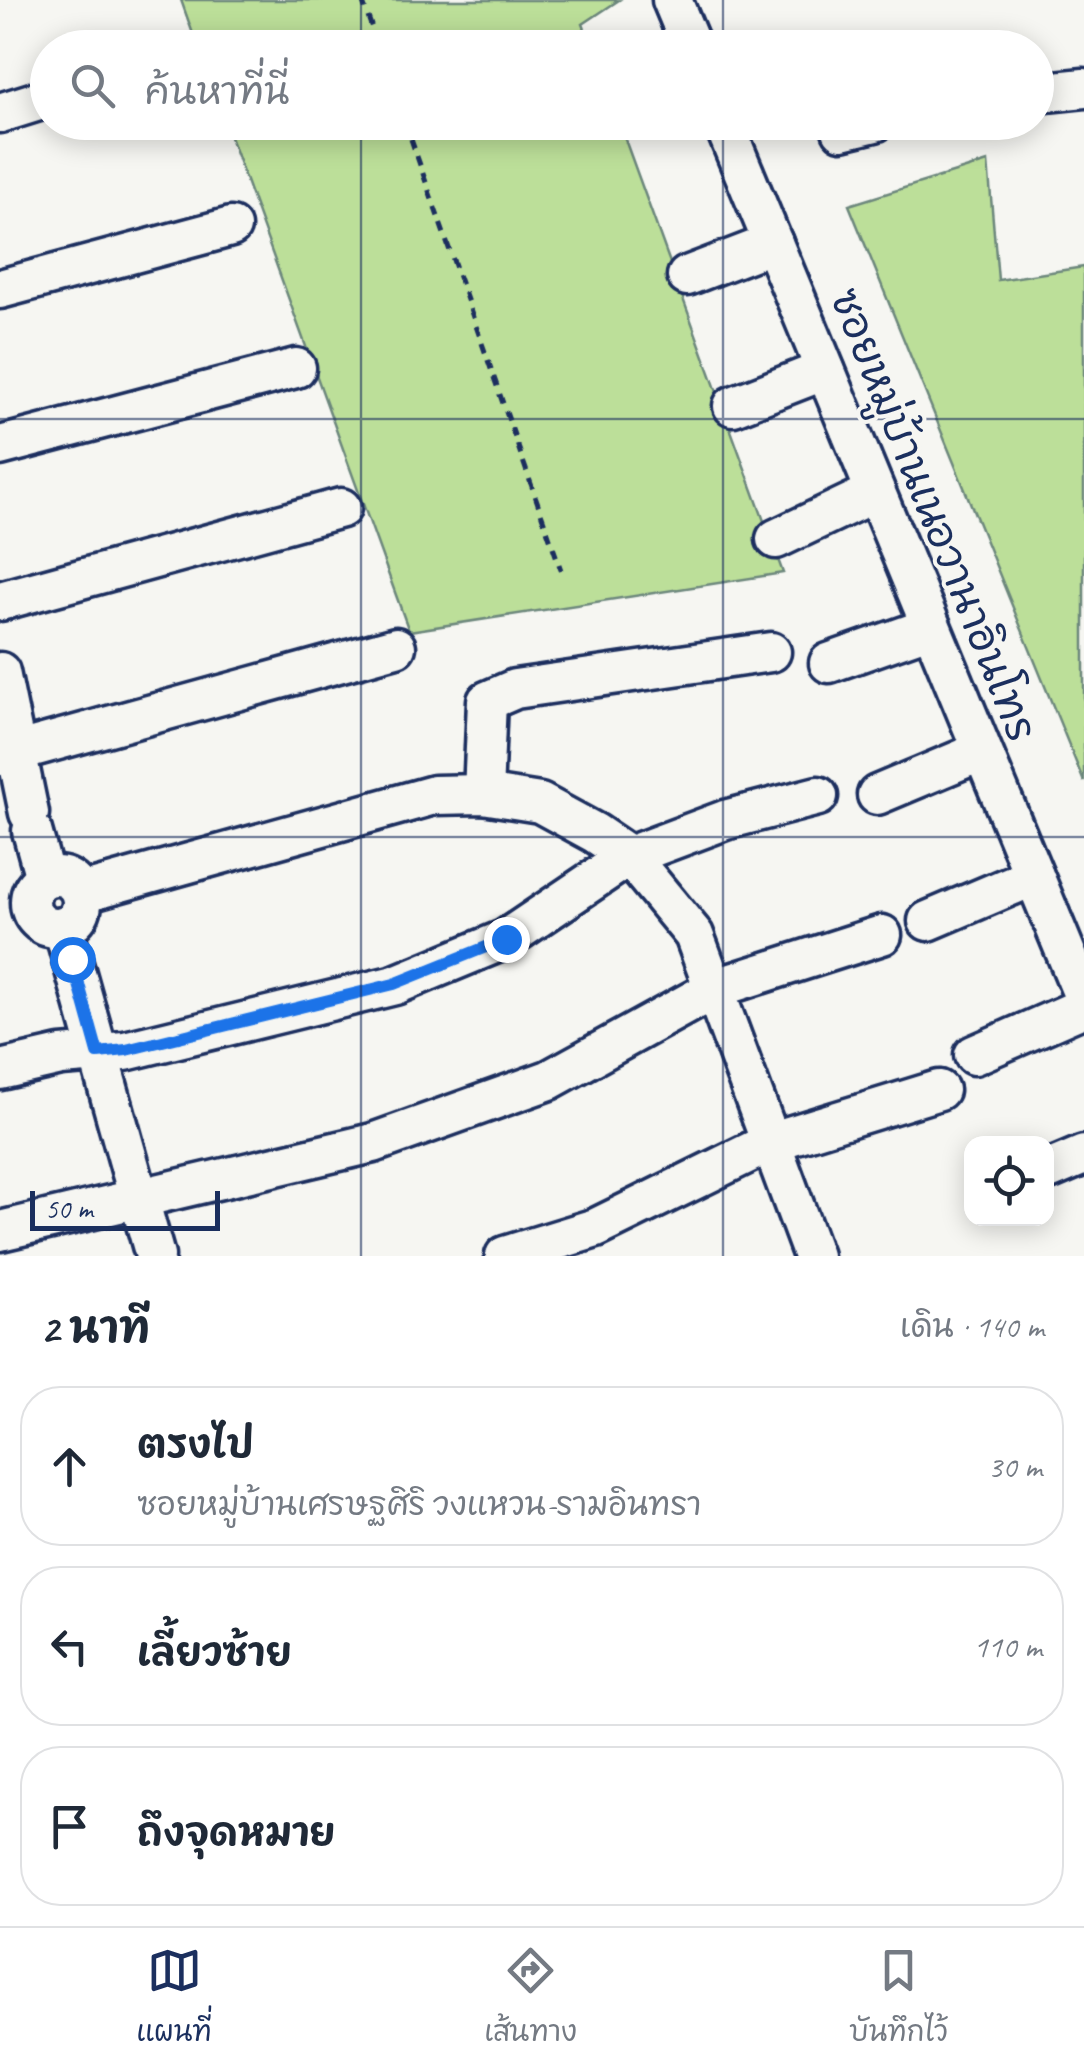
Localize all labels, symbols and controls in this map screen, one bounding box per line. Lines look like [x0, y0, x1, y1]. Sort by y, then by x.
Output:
search box [30, 30, 1054, 140]
icon: search [65, 58, 120, 113]
text: ค้นหาที่นี่ [145, 68, 289, 115]
street label: ซอยหมู่บ้านเนอวานาอินโทร [815, 280, 1050, 750]
route end [484, 917, 530, 963]
route start [50, 937, 96, 983]
map controls [964, 1136, 1054, 1226]
button: locate [964, 1136, 1054, 1226]
scale bar [30, 1186, 220, 1230]
text: 50 m [45, 1191, 93, 1226]
text: 2 นาที [40, 1302, 150, 1355]
text: เดิน · 140 m [900, 1306, 1044, 1347]
text: ตรงไป [137, 1421, 254, 1468]
icon: ahead [42, 1439, 97, 1494]
text: 30 m [988, 1446, 1042, 1487]
text: ซอยหมู่บ้านเศรษฐศิริ วงแหวน-รามอินทรา [137, 1484, 701, 1525]
icon: left [42, 1619, 97, 1674]
text: 110 m [973, 1626, 1042, 1667]
text: เลี้ยวซ้าย [137, 1629, 292, 1676]
icon: arrive [42, 1799, 97, 1854]
text: ถึงจุดหมาย [137, 1809, 335, 1856]
tab: แผนที่ [136, 1943, 212, 2052]
tab: เส้นทาง [484, 1943, 577, 2052]
tab: บันทึกไว้ [849, 1943, 948, 2052]

